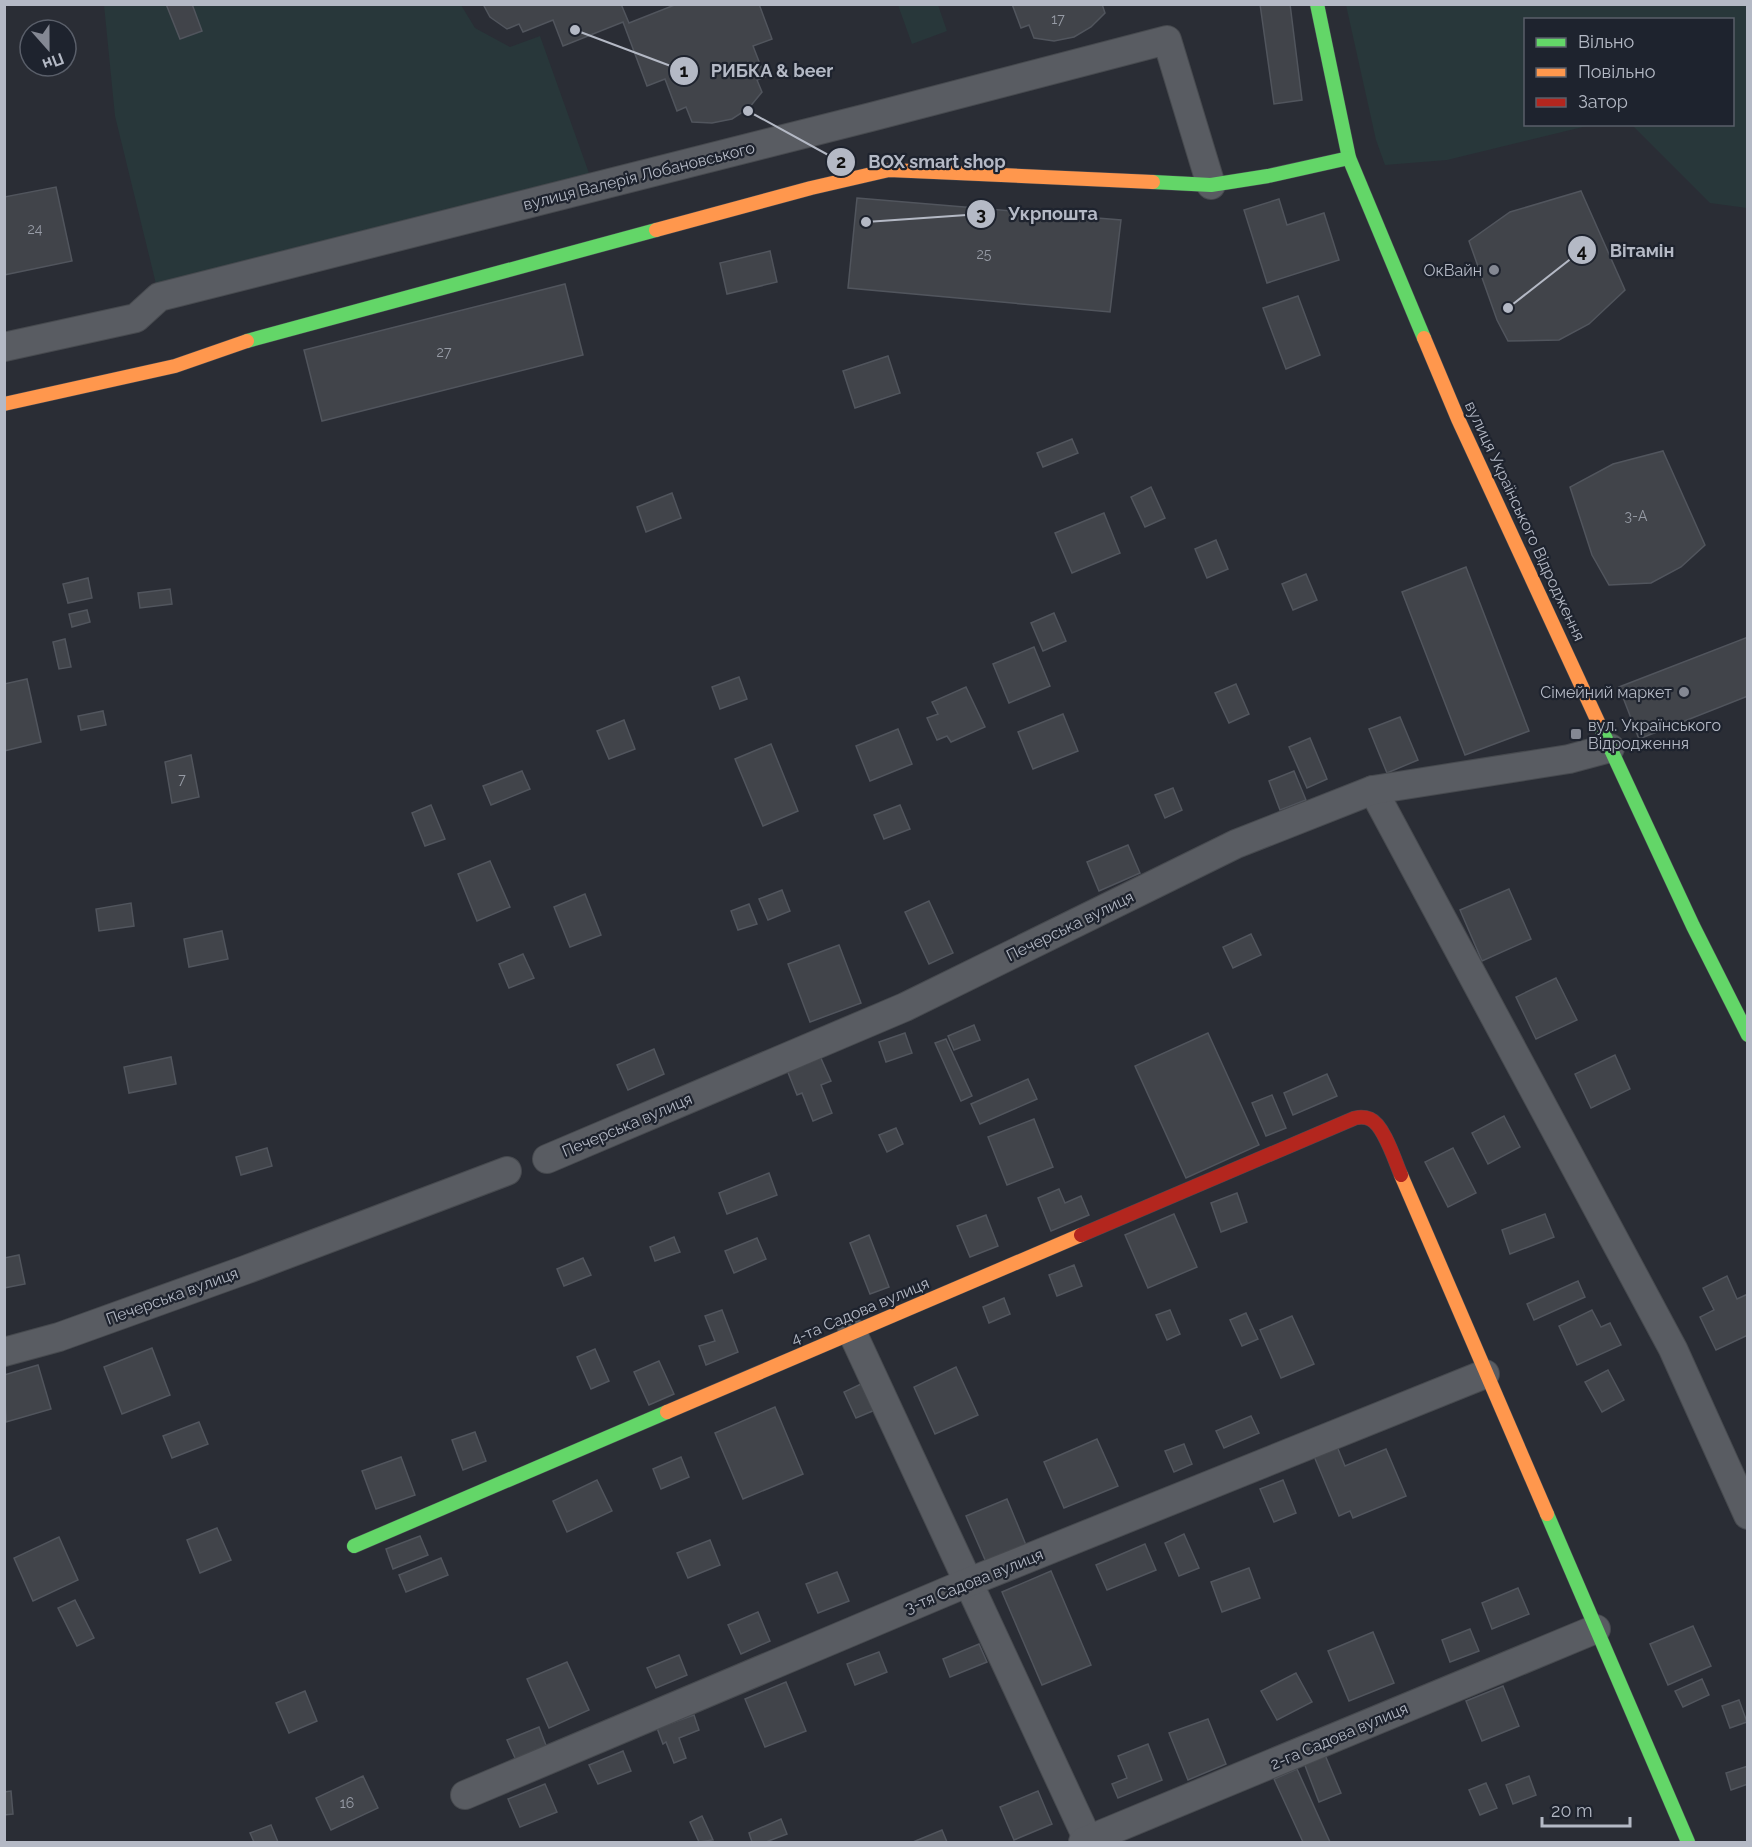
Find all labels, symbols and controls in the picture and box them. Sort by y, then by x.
house number: 17 [1051,11,1065,27]
north arrow [18,18,78,78]
legend [1524,18,1734,126]
text: Вільно [1578,31,1634,52]
text: Пн [40,49,67,74]
callout: РИБКА & beer [669,53,845,89]
text: 1 [680,60,689,81]
text: РИБКА & beer [711,60,833,81]
text: Повільно [1578,61,1656,82]
text: Затор [1578,91,1628,112]
street label: вулиця Валерія Лобановського [521,138,757,214]
callout: BOX smart shop [826,144,1017,180]
text: 2 [836,151,846,172]
text: BOX smart shop [868,151,1006,172]
callout: Укрпошта [966,196,1109,232]
text: 3 [976,203,986,224]
text: Укрпошта [1007,203,1098,224]
house number: 24 [28,221,43,237]
callout: Вітамін [1567,232,1686,268]
text: 4 [1577,240,1587,261]
text: Вітамін [1610,240,1674,261]
house number: 25 [977,246,992,262]
place label: ОкВайн [1424,261,1482,280]
marker: ОкВайн [1487,263,1501,277]
house number: 27 [437,344,452,360]
street label: вулиця Українського Відродження [1461,398,1589,644]
house number: 3-А [1625,508,1648,524]
place label: Сімейний маркет [1540,683,1672,702]
marker: Сімейний маркет [1677,685,1691,699]
place label: вул. Українського Відродження [1588,716,1721,753]
marker: вул. Українського Відродження [1569,727,1583,741]
house number: 7 [178,771,186,787]
street label: Печерська вулиця [1003,887,1137,965]
street label: Печерська вулиця [559,1089,695,1161]
street label: Печерська вулиця [103,1263,241,1329]
street label: 4-та Садова вулиця [788,1273,932,1349]
street label: 3-тя Садова вулиця [902,1545,1046,1617]
street label: 2-га Садова вулиця [1267,1698,1411,1774]
scale bar [1542,1790,1630,1828]
house number: 16 [340,1795,354,1811]
text: 20 m [1551,1800,1593,1821]

